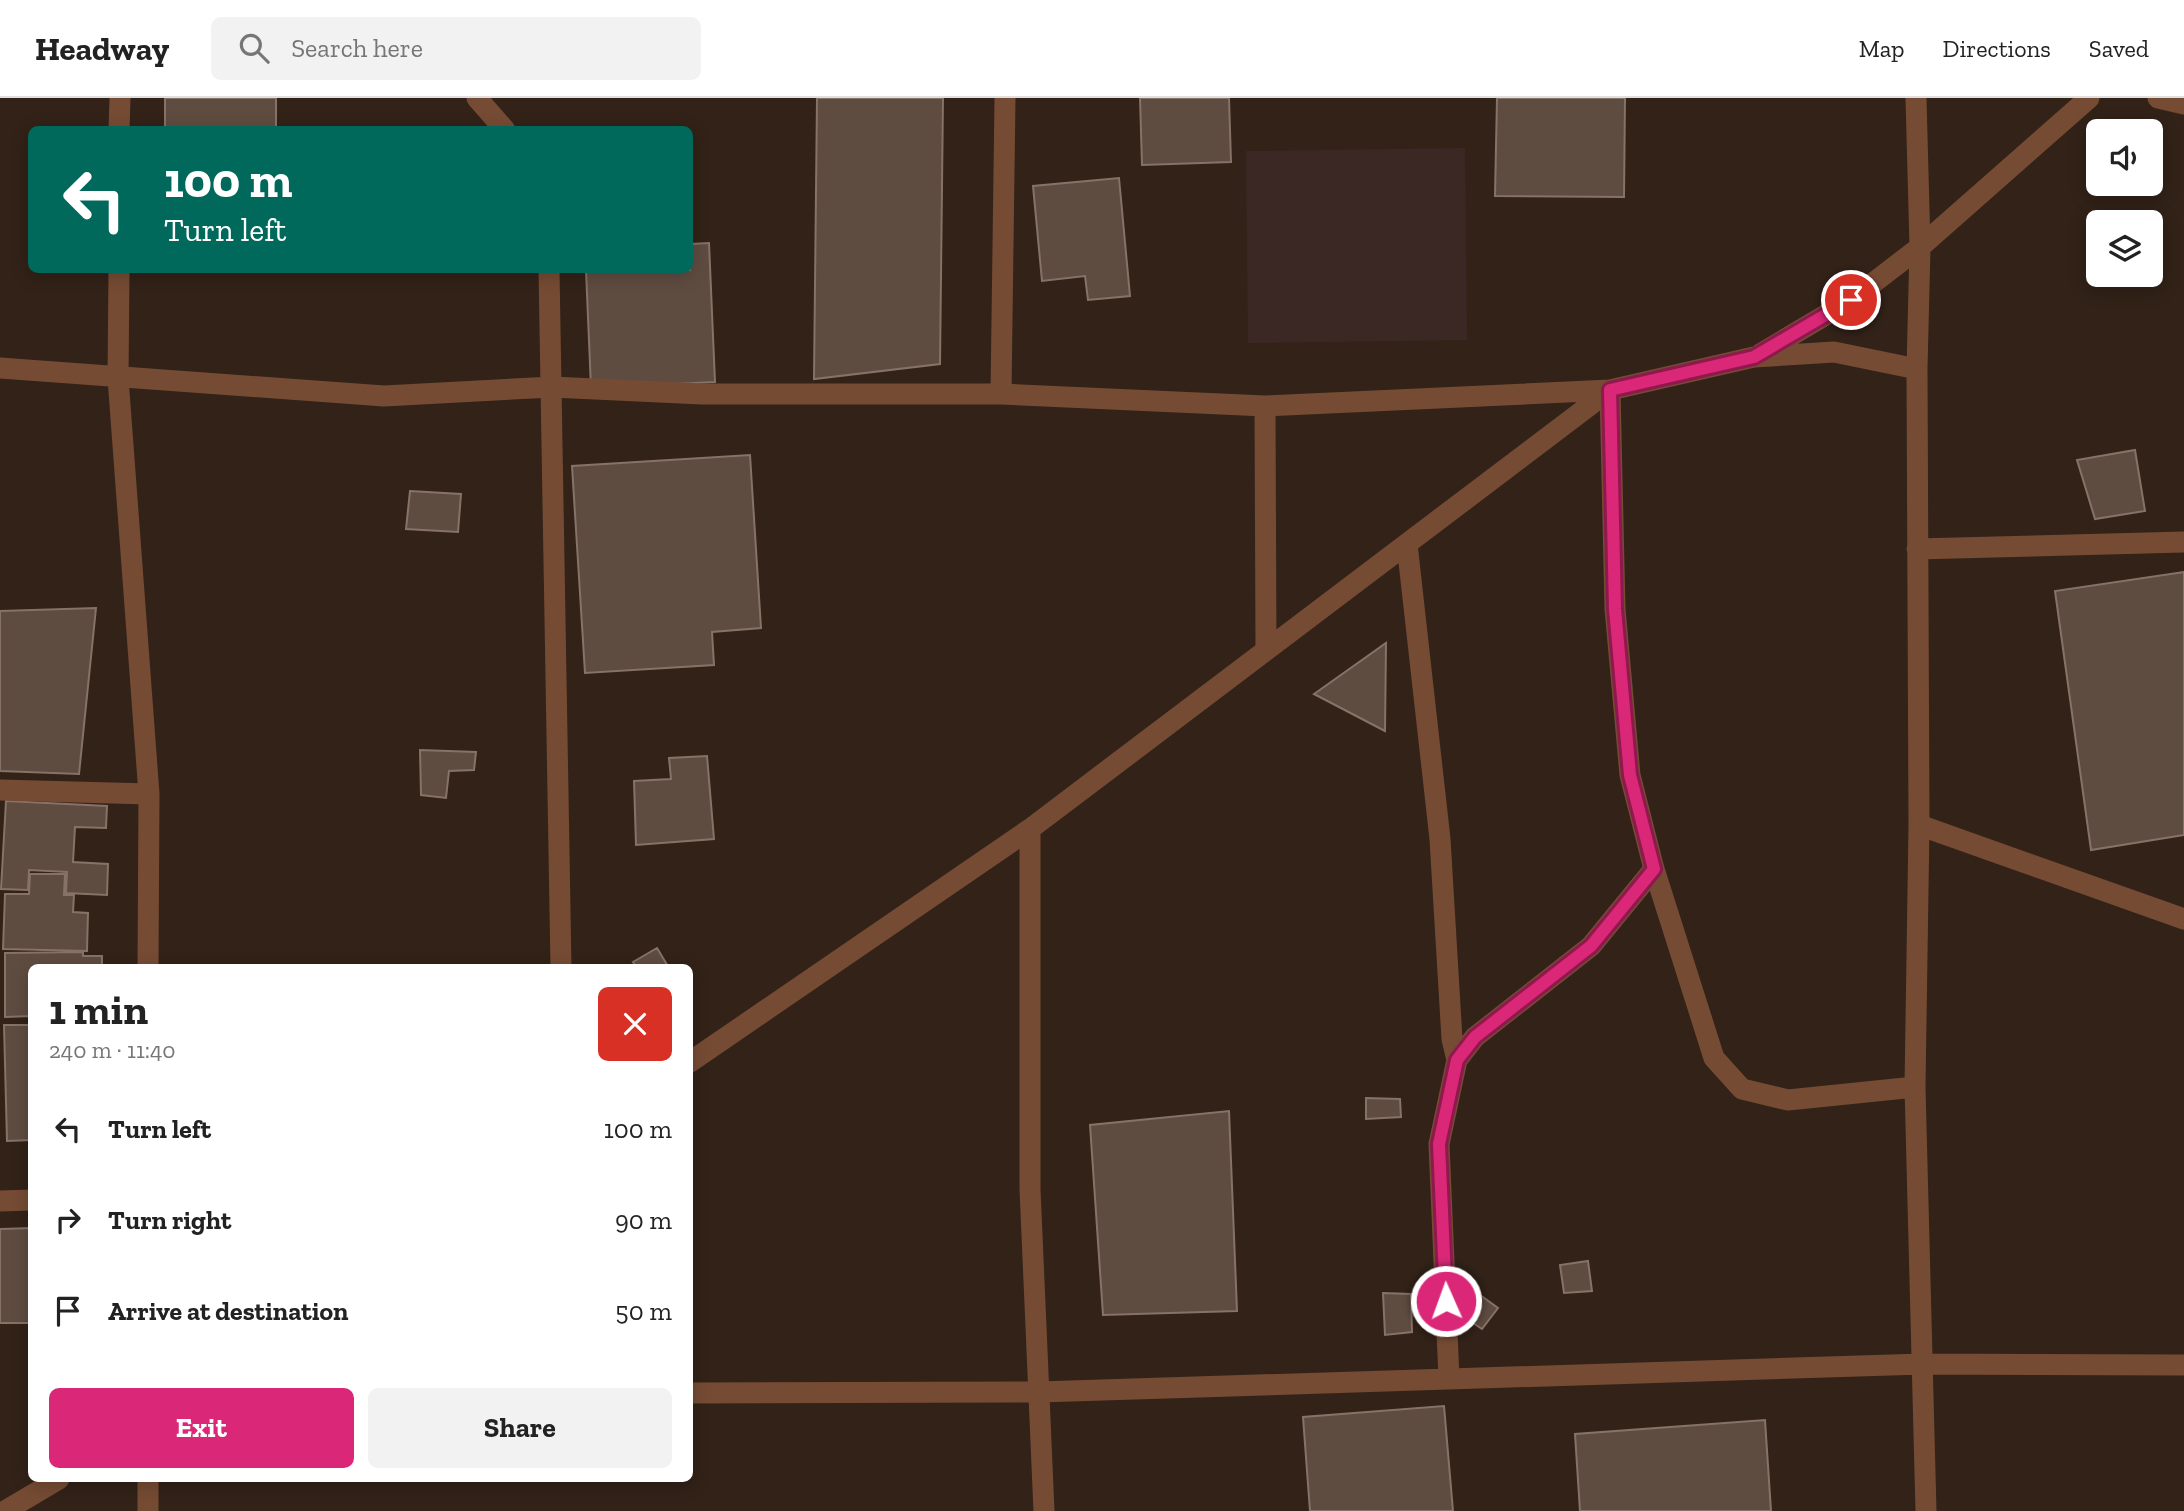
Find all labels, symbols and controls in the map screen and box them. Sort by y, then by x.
search box [211,17,701,80]
text: Headway [35,29,169,68]
icon: search [235,29,273,67]
text: Search here [291,32,423,64]
text: Map [1859,34,1905,63]
text: Directions [1943,34,2051,63]
text: Saved [2089,34,2149,63]
map controls [2086,119,2163,287]
button: sound [2086,119,2163,196]
text: 100 m [164,151,292,210]
icon: left [49,154,140,245]
button: layers [2086,210,2163,287]
text: Turn left [164,211,286,249]
pin [1821,270,1881,330]
icon: arrive [1832,281,1870,319]
text: 1 min [49,984,148,1035]
button: close [598,987,672,1061]
text: 240 m · 11:40 [49,1036,176,1064]
icon: left [49,1110,87,1148]
text: Turn left [108,1113,211,1145]
text: 100 m [604,1113,672,1145]
icon: right [49,1201,87,1239]
text: Turn right [108,1204,231,1236]
text: 90 m [615,1204,672,1236]
position arrow [1409,1264,1483,1338]
icon: arrive [49,1292,87,1330]
text: Arrive at destination [108,1295,348,1327]
text: 50 m [615,1295,672,1327]
button: Exit [49,1388,354,1468]
button: Share [368,1388,672,1468]

